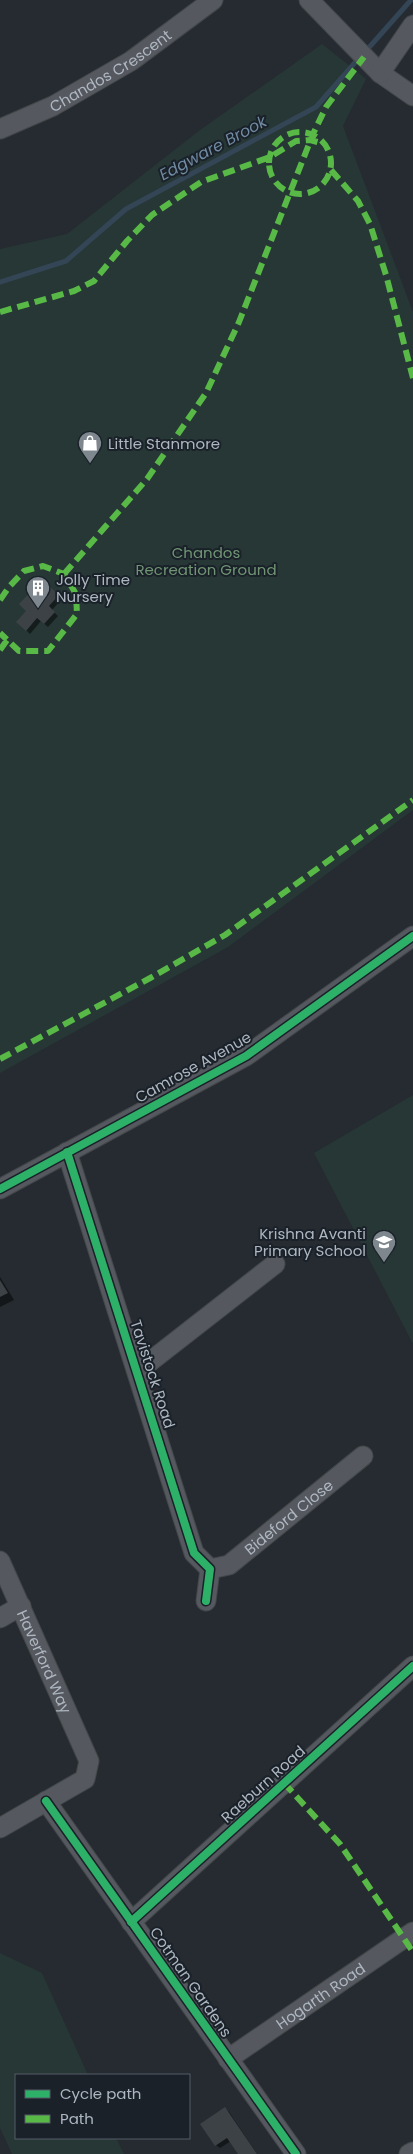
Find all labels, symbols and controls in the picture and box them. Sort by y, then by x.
street label: Chandos Crescent [45,24,175,117]
water label: Edgware Brook [155,110,272,186]
shop icon: Little Stanmore [77,430,103,464]
place label: Little Stanmore [108,433,220,454]
park label: Chandos Recreation Ground [135,542,277,580]
place label: Jolly Time Nursery [56,569,130,607]
building icon: Jolly Time Nursery [25,575,51,609]
street label: Camrose Avenue [131,1026,255,1108]
place label: Krishna Avanti Primary School [254,1223,366,1261]
school or university icon: Krishna Avanti Primary School [371,1229,397,1263]
street label: Tavistock Road [126,1317,180,1431]
street label: Bideford Close [240,1474,337,1559]
street label: Haverford Way [12,1606,77,1717]
street label: Raeburn Road [216,1741,310,1827]
street label: Cotman Gardens [145,1923,237,2041]
street label: Hogarth Road [272,1958,369,2034]
legend [15,2074,190,2139]
text: Cycle path [60,2083,141,2104]
text: Path [60,2108,94,2129]

